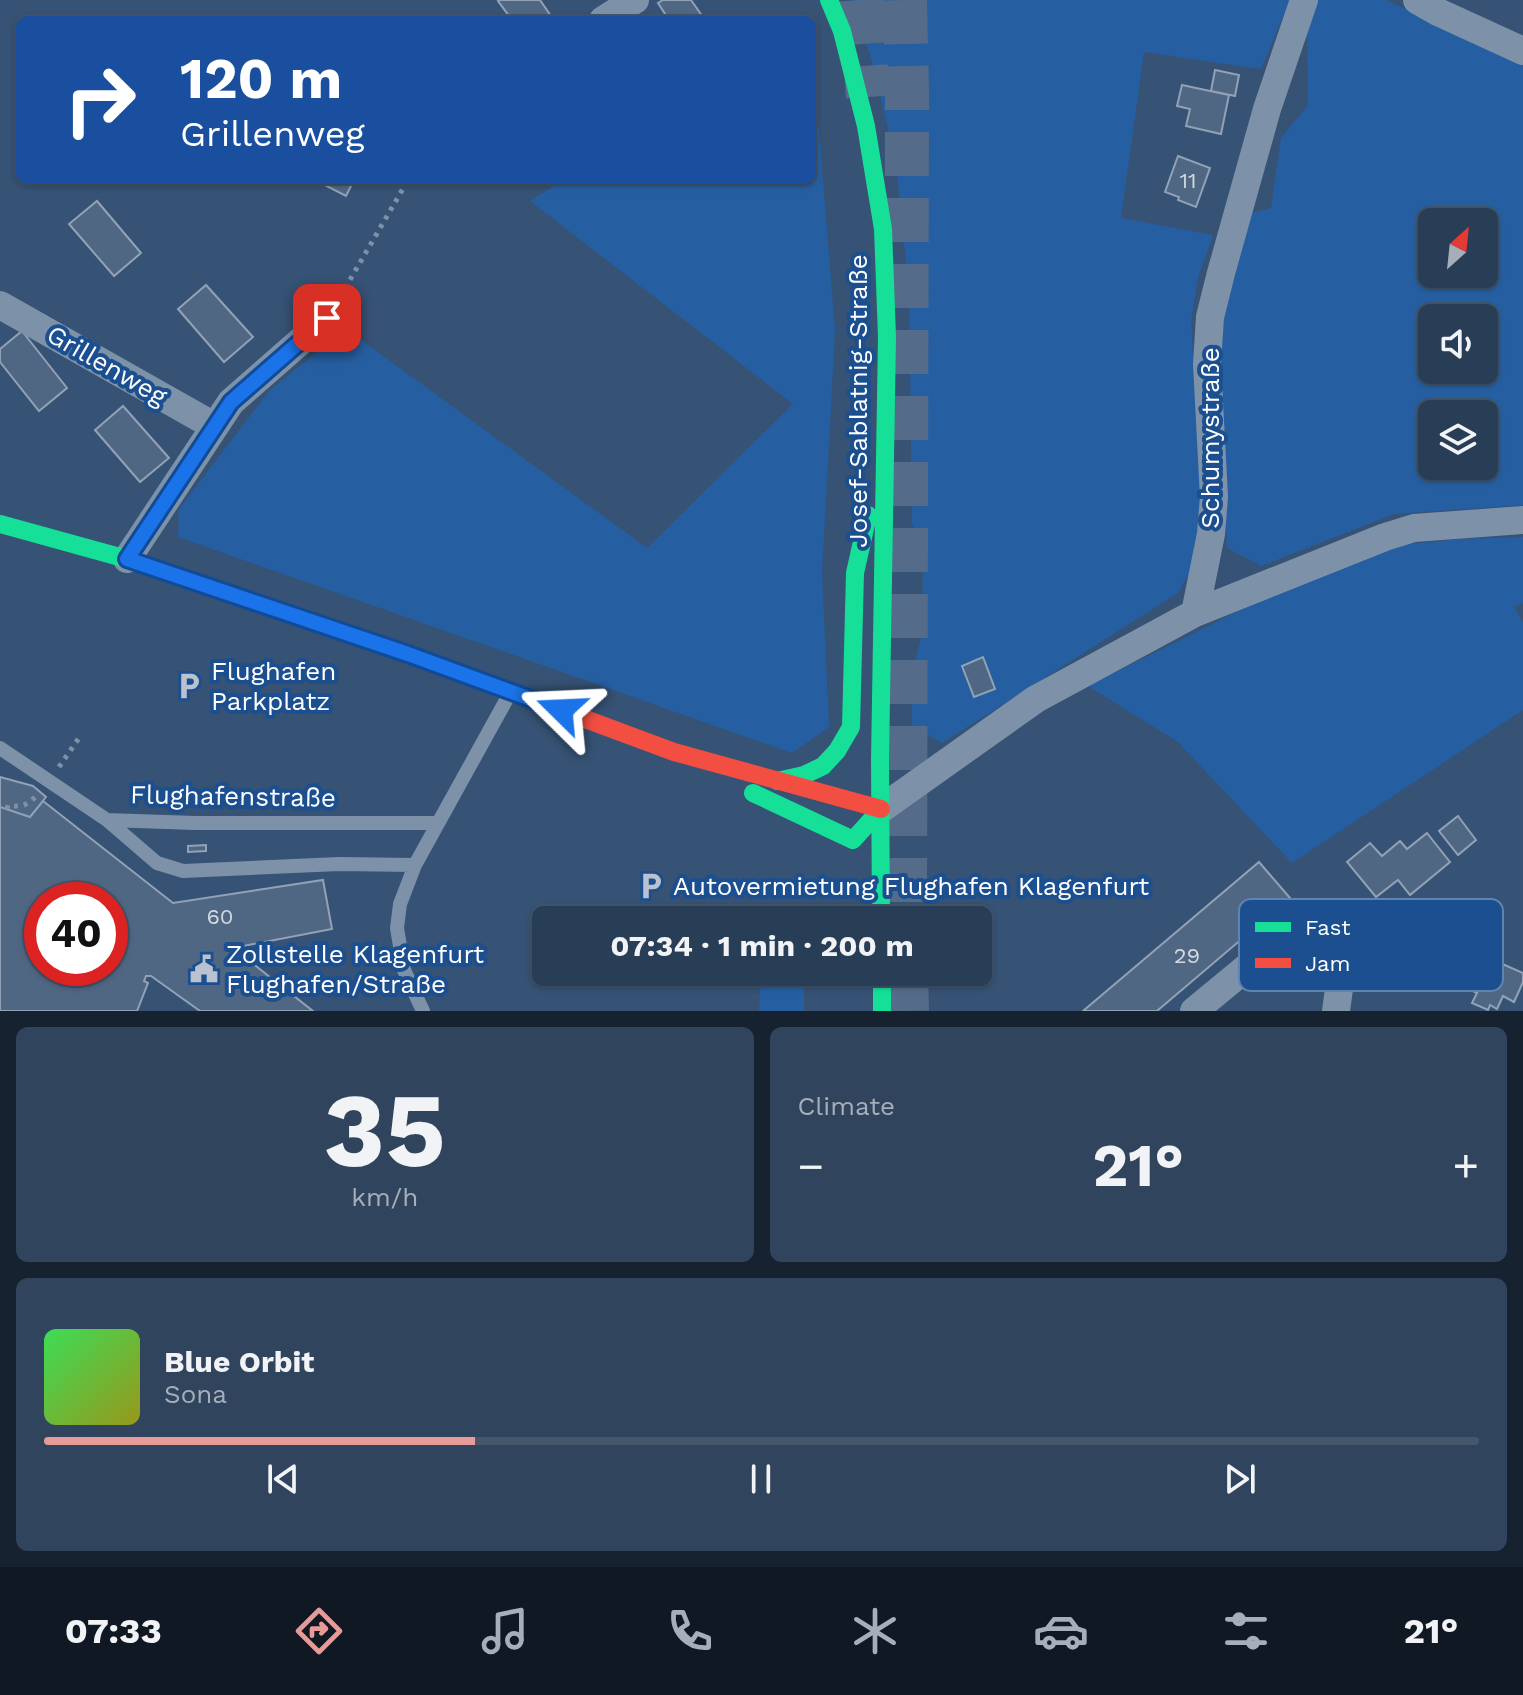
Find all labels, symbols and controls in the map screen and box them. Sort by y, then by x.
text: 120 m [180,46,342,112]
icon: right [48,48,152,152]
text: Grillenweg [180,113,365,155]
house number: 11 [1179,168,1197,193]
north arrow [1418,208,1498,288]
map controls [1418,208,1498,480]
street label: Josef-Sablatnig-Straße [843,254,873,548]
pin [293,284,361,352]
icon: arrive [305,296,349,340]
button: sound [1418,304,1498,384]
street label: Grillenweg [42,319,172,411]
street label: Schumystraße [1195,347,1225,529]
button: layers [1418,400,1498,480]
place label: Flughafen Parkplatz [211,656,336,716]
position arrow [519,668,603,752]
parking icon: Flughafen Parkplatz [174,671,204,701]
street label: Flughafenstraße [130,779,336,813]
parking icon: Autovermietung Flughafen Klagenfurt [636,871,666,901]
place label: Autovermietung Flughafen Klagenfurt [673,871,1149,901]
speed limit sign: 40 [24,882,128,986]
legend [1239,899,1503,991]
house number: 60 [206,904,234,929]
text: Fast [1305,915,1351,940]
text: 07:34 · 1 min · 200 m [610,928,914,963]
place label: Zollstelle Klagenfurt Flughafen/Straße [226,939,484,999]
house number: 29 [1174,943,1200,968]
text: Jam [1305,951,1350,976]
public building icon: Zollstelle Klagenfurt Flughafen/Straße [189,954,219,984]
text: 35 [324,1069,446,1191]
text: Climate [798,1091,895,1121]
text: 21° [1093,1130,1184,1201]
text: − [798,1140,824,1192]
text: + [1452,1140,1479,1192]
text: km/h [351,1182,418,1212]
text: Blue Orbit [164,1344,314,1379]
text: Sona [164,1379,227,1409]
icon: previous [261,1457,305,1501]
icon: pause [739,1457,783,1501]
icon: next [1218,1457,1262,1501]
icon: directions [291,1603,347,1659]
icon: music [477,1603,533,1659]
icon: phone [662,1603,718,1659]
icon: climate [847,1603,903,1659]
icon: car [1033,1603,1089,1659]
icon: filters [1218,1603,1274,1659]
text: 07:33 [65,1610,162,1652]
text: 21° [1403,1610,1458,1652]

